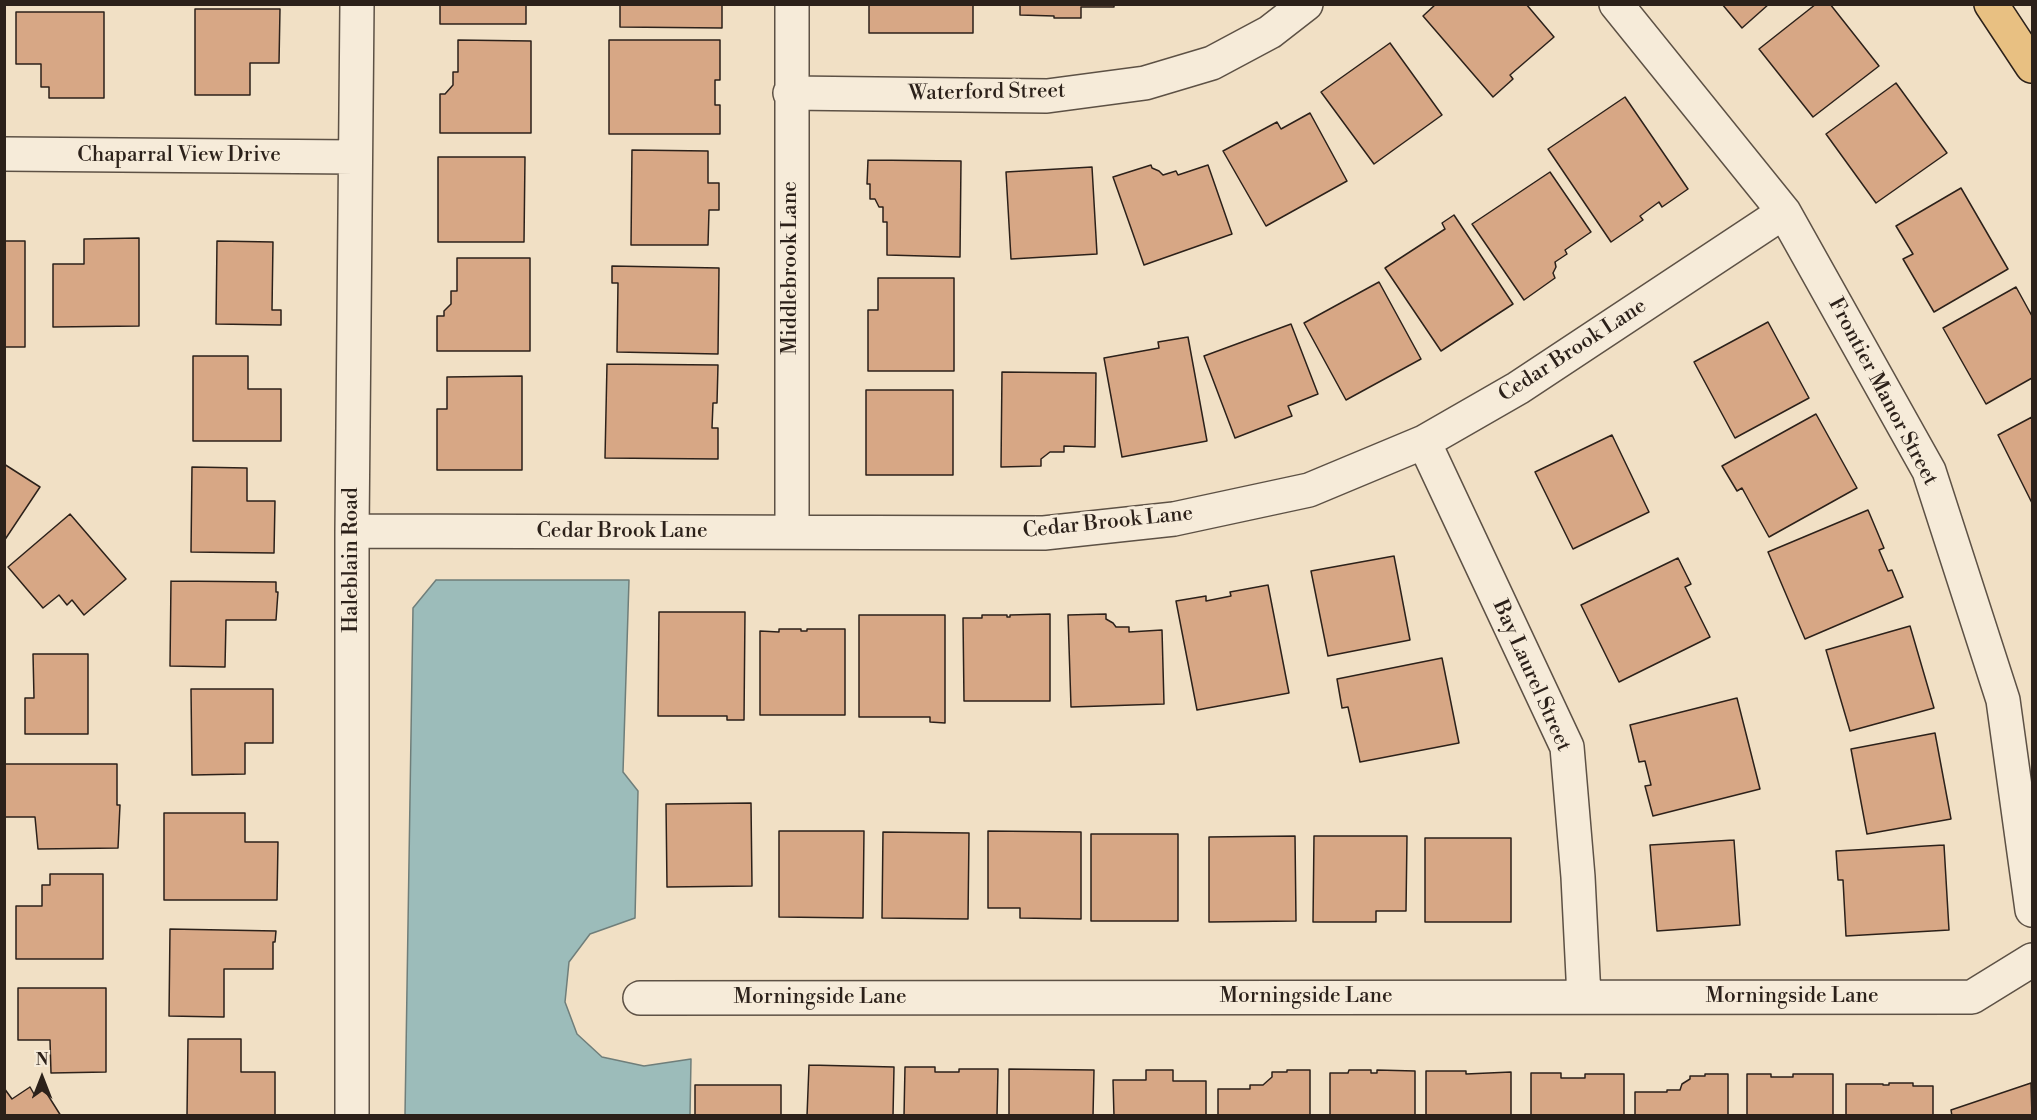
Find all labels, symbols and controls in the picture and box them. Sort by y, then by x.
street label: Waterford Street [908,79,1066,107]
street label: Chaparral View Drive [77,143,281,169]
street label: Middlebrook Lane [778,181,804,355]
street label: Cedar Brook Lane [1494,294,1652,408]
street label: Frontier Manor Street [1822,294,1942,490]
street label: Haleblain Road [339,487,365,633]
street label: Cedar Brook Lane [1022,502,1194,544]
street label: Cedar Brook Lane [536,519,708,545]
street label: Bay Laurel Street [1486,596,1576,756]
street label: Morningside Lane [1219,984,1393,1010]
street label: Morningside Lane [1705,984,1879,1010]
street label: Morningside Lane [733,985,907,1011]
north arrow [12,1048,72,1108]
text: N [36,1050,48,1070]

